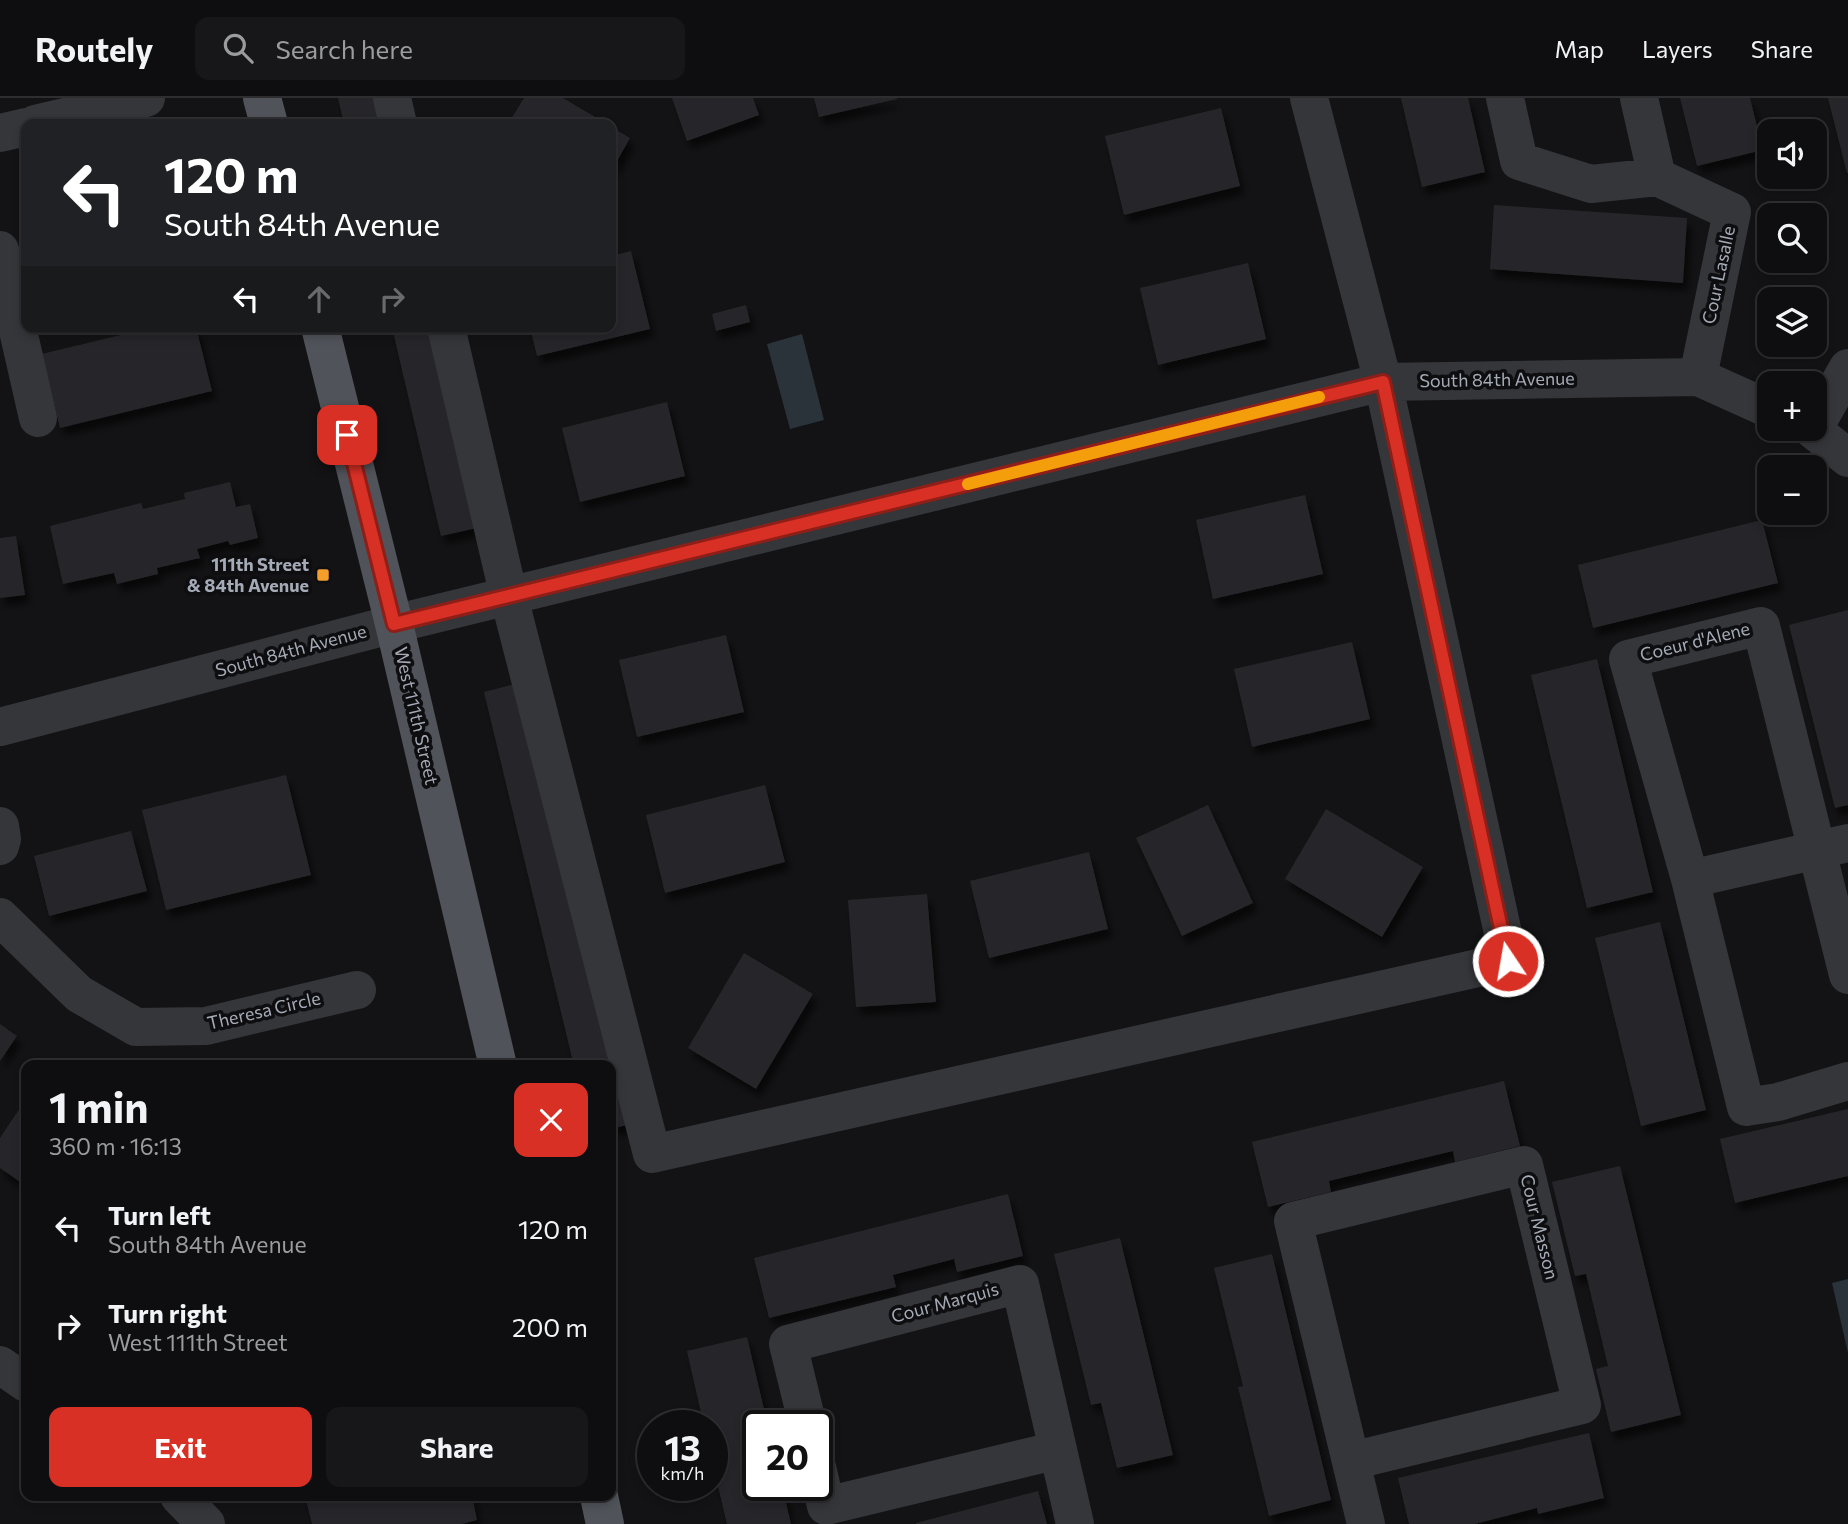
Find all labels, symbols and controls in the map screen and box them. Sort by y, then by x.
search box [195,17,685,80]
text: Routely [35,28,153,69]
icon: search [219,29,257,67]
text: Search here [275,33,413,64]
text: Map [1555,34,1604,63]
text: Layers [1642,34,1713,63]
text: Share [1751,34,1813,63]
map controls [1757,119,1827,525]
button: sound [1757,119,1827,189]
text: 120 m [164,143,298,203]
icon: left [49,147,140,238]
text: South 84th Avenue [164,203,440,243]
button: search [1757,203,1827,273]
street label: Cour Lasalle [1697,224,1739,326]
icon: left [227,280,265,318]
icon: ahead [300,280,338,318]
icon: right [373,280,411,318]
button: layers [1757,287,1827,357]
street label: South 84th Avenue [1419,367,1575,391]
button: + [1757,371,1827,441]
pin [317,405,377,465]
icon: arrive [328,416,366,454]
button: − [1757,455,1827,525]
place label: 111th Street & 84th Avenue [187,553,309,596]
marker: 111th Street & 84th Avenue [315,567,331,583]
street label: Coeur d'Alene [1637,617,1752,665]
street label: South 84th Avenue [213,619,369,681]
street label: West 111th Street [390,645,444,787]
position arrow [1471,924,1545,998]
street label: Theresa Circle [205,986,323,1034]
text: 1 min [49,1080,149,1132]
button: close [514,1083,588,1157]
text: 360 m · 16:13 [49,1132,182,1160]
street label: Cour Masson [1516,1172,1564,1282]
text: Turn left [108,1199,211,1230]
icon: left [49,1209,87,1247]
text: 120 m [518,1213,588,1244]
text: South 84th Avenue [108,1230,307,1258]
street label: Cour Marquis [889,1277,1001,1327]
text: Turn right [108,1297,227,1328]
icon: right [49,1307,87,1345]
text: 200 m [512,1311,588,1342]
text: West 111th Street [108,1328,288,1356]
button: Exit [49,1407,312,1487]
button: Share [326,1407,588,1487]
speed limit sign: 20 [742,1410,833,1501]
text: 13 [664,1425,701,1468]
text: km/h [661,1462,704,1484]

